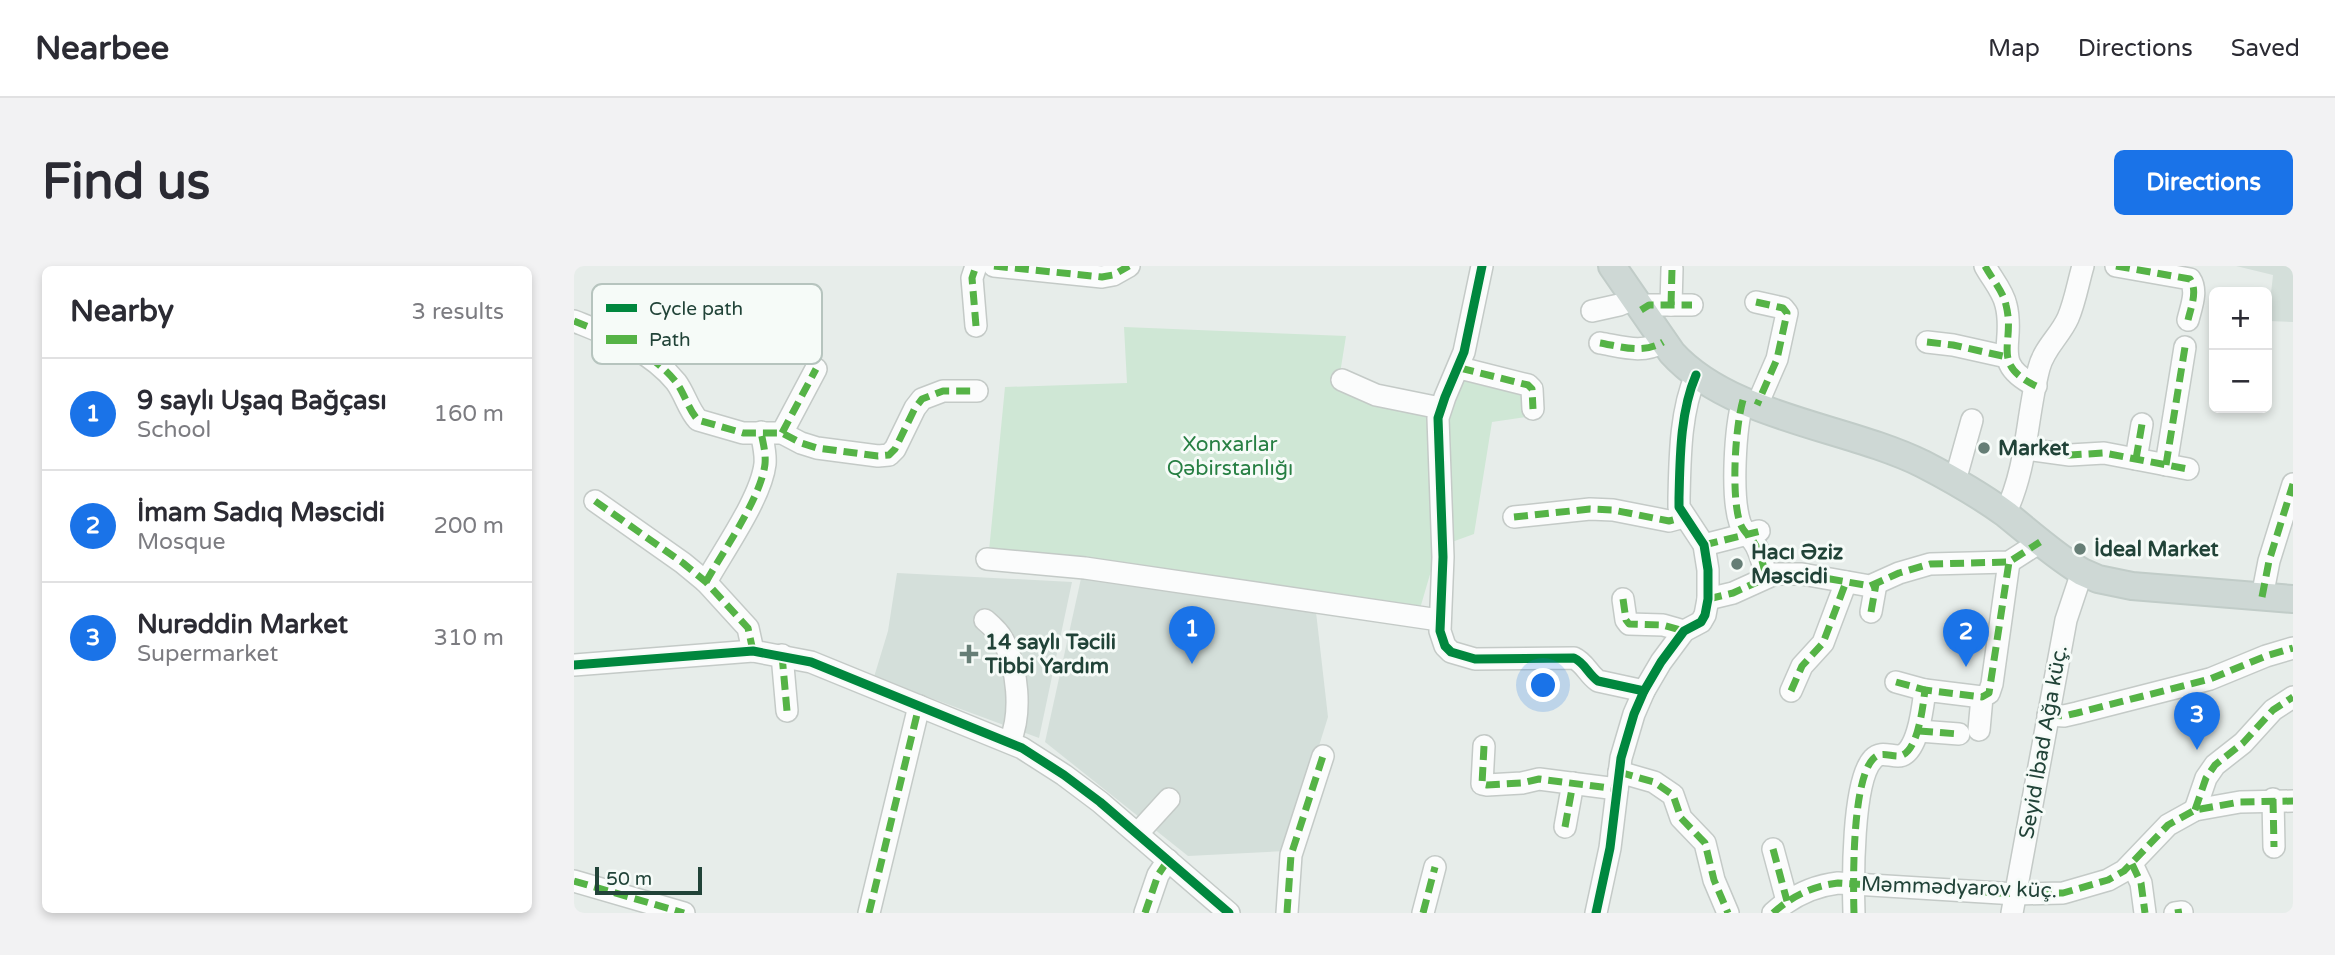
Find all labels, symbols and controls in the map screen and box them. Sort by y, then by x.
text: Nearbee [35,29,169,68]
text: Map [1988,34,2040,63]
text: Directions [2078,34,2193,63]
text: Saved [2231,34,2300,63]
button: Directions [2114,150,2293,215]
text: Find us [42,153,210,212]
legend [592,284,822,364]
map controls [2209,287,2272,413]
button: + [2209,287,2272,350]
text: Nearby [70,293,174,330]
text: 3 results [411,298,504,326]
text: Cycle path [649,298,743,320]
text: Path [649,329,691,351]
button: − [2209,350,2272,413]
text: 9 saylı Uşaq Bağçası [137,385,387,416]
text: 1 [86,400,100,428]
text: 160 m [434,400,504,428]
text: School [137,416,211,444]
park label: Xonxarlar Qəbirstanlığı [1167,432,1293,481]
place label: Market [1998,436,2069,461]
marker: Market [1976,440,1992,456]
text: İmam Sadıq Məscidi [137,497,385,528]
text: 2 [86,512,100,540]
text: 200 m [434,512,504,540]
text: Mosque [137,528,225,556]
place label: İdeal Market [2094,537,2219,562]
place label: Hacı Əziz Məscidi [1751,540,1844,589]
marker: İdeal Market [2072,541,2088,557]
marker: Hacı Əziz Məscidi [1729,556,1745,572]
pin: 1 [1169,606,1215,664]
text: Nurəddin Market [137,609,348,640]
pin: 2 [1943,609,1989,667]
text: 3 [86,624,100,652]
text: 310 m [434,624,504,652]
place label: 14 saylı Təcili Tibbi Yardım [984,630,1116,679]
text: Supermarket [137,640,278,668]
street label: Seyid İbad Ağa küç. [2014,643,2073,841]
marker: 14 saylı Təcili Tibbi Yardım [959,644,979,664]
your location [1526,668,1560,702]
pin: 3 [2174,692,2220,750]
scale bar [595,864,702,896]
text: 50 m [606,868,652,890]
street label: Məmmədyarov küç. [1860,872,2058,903]

